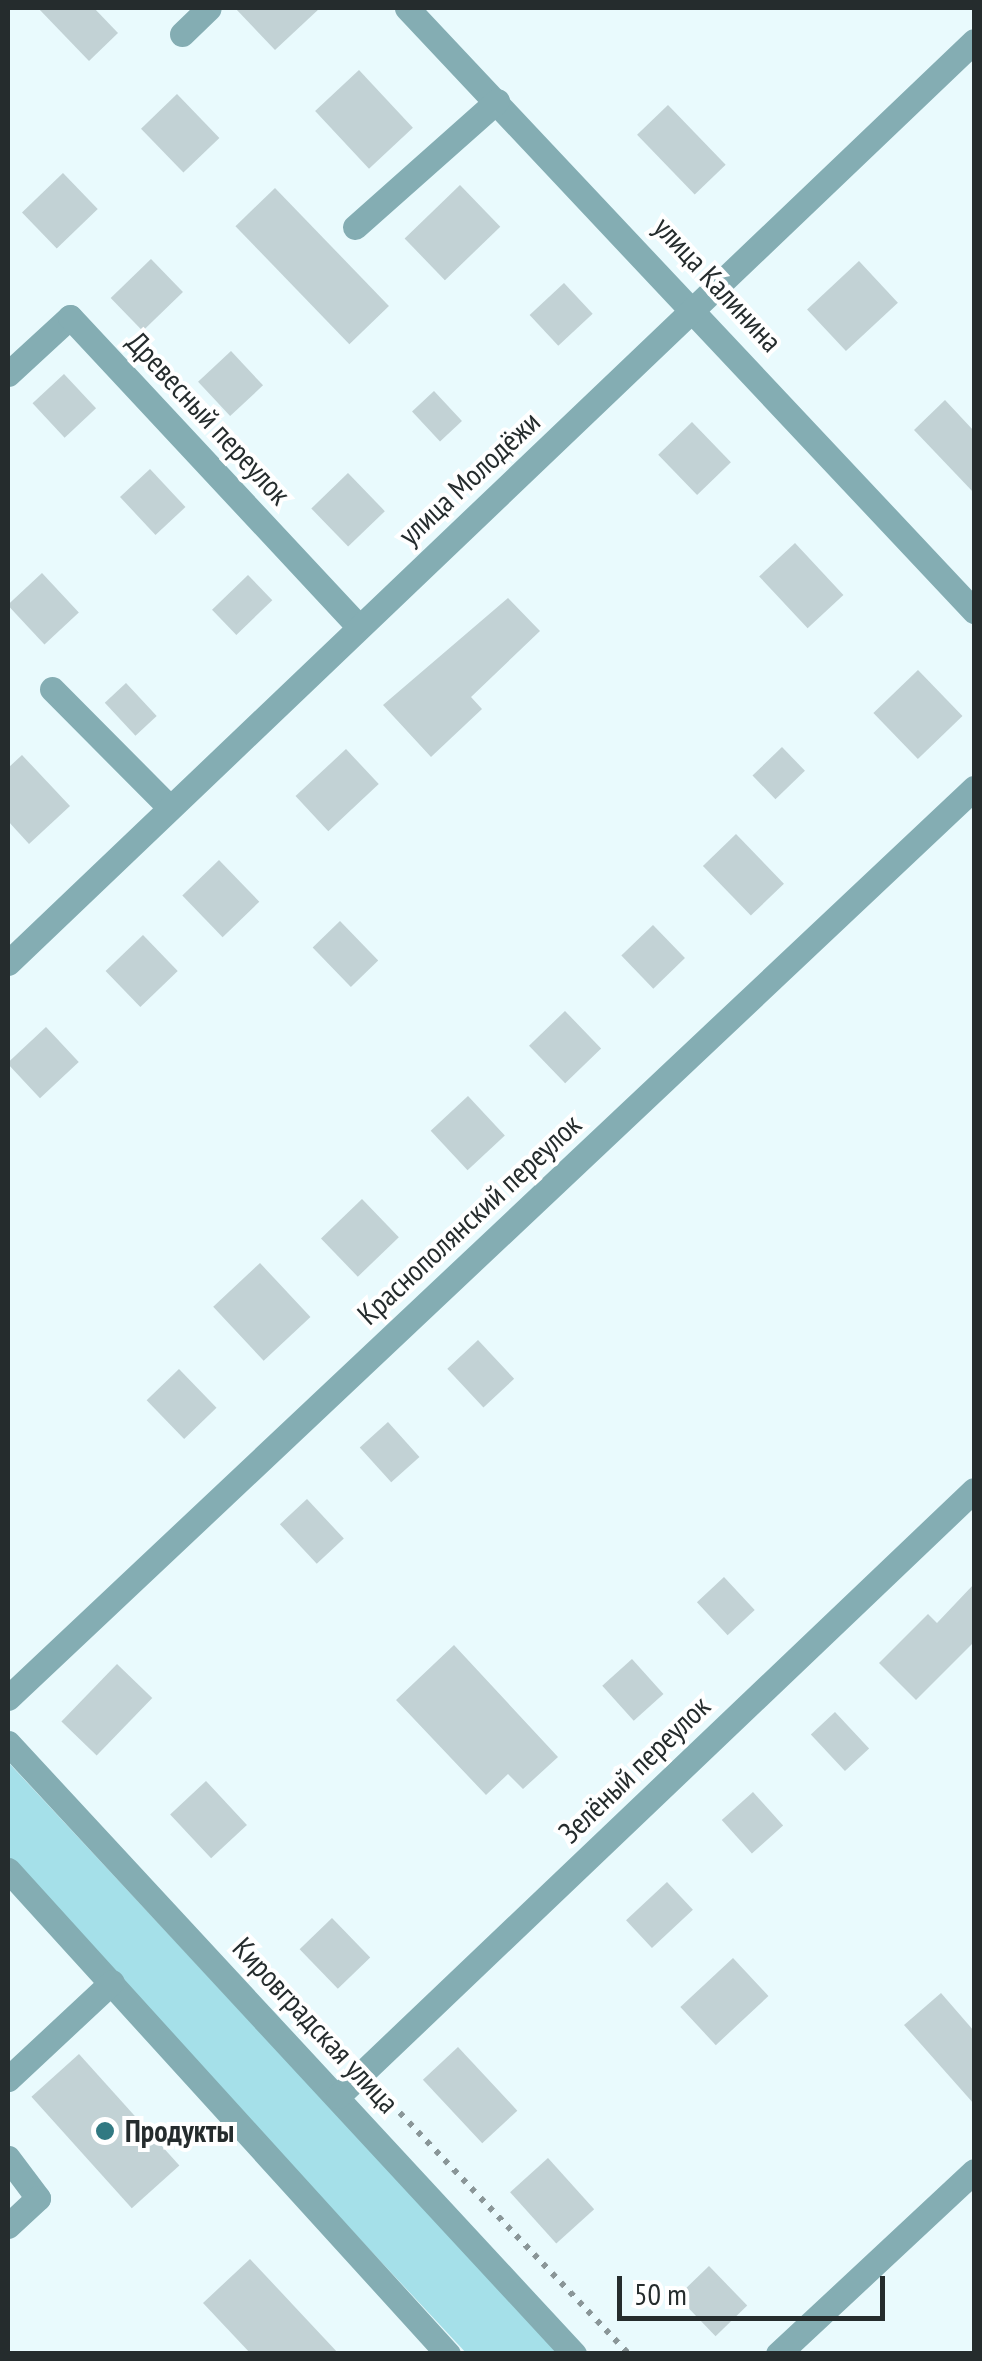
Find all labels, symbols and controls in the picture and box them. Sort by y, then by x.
street label: улица Калинина [646,209,790,359]
street label: Древесный переулок [120,324,298,512]
street label: улица Молодёжи [391,404,547,552]
street label: Краснополянский переулок [350,1106,588,1332]
street label: Зелёный переулок [551,1688,717,1850]
street label: Кировградская улица [225,1930,407,2120]
place label: Продукты [125,2113,234,2149]
marker: Продукты [94,2120,116,2142]
scale bar [622,2256,890,2318]
text: 50 m [634,2274,687,2313]

